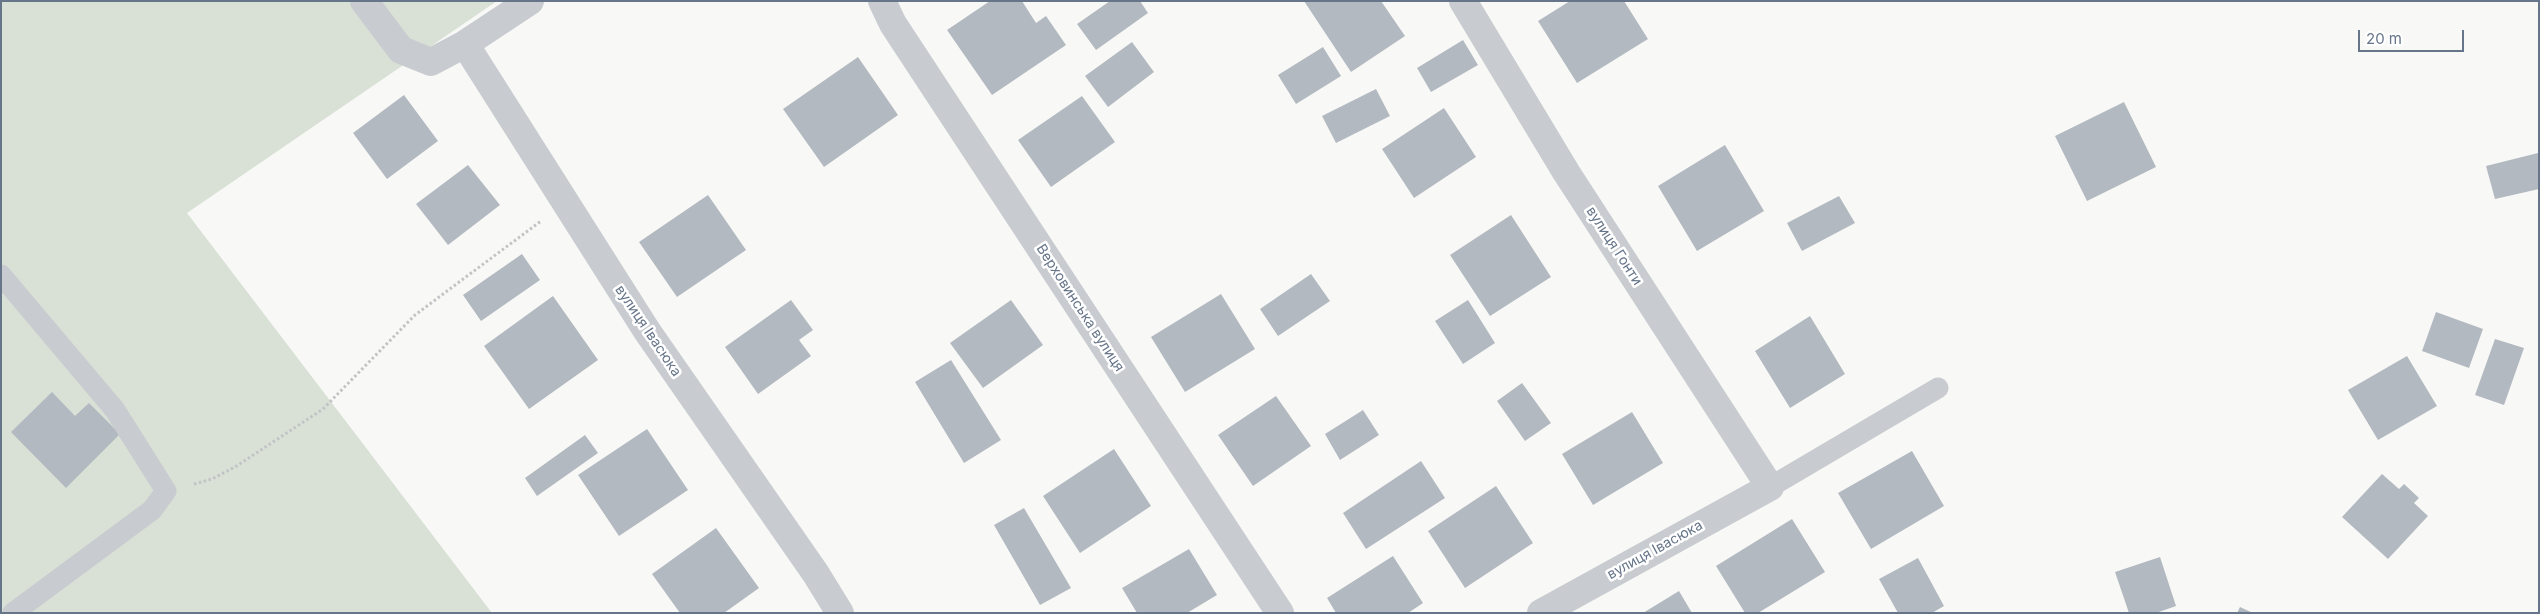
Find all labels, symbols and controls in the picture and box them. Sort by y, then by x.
scale bar [2360,20,2466,52]
text: 20 m [2366,29,2402,48]
street label: вулиця Гонти [1582,204,1646,288]
street label: Верховинська вулиця [1032,241,1128,375]
street label: вулиця Івасюка [611,282,685,380]
street label: вулиця Івасюка [1604,517,1706,583]

